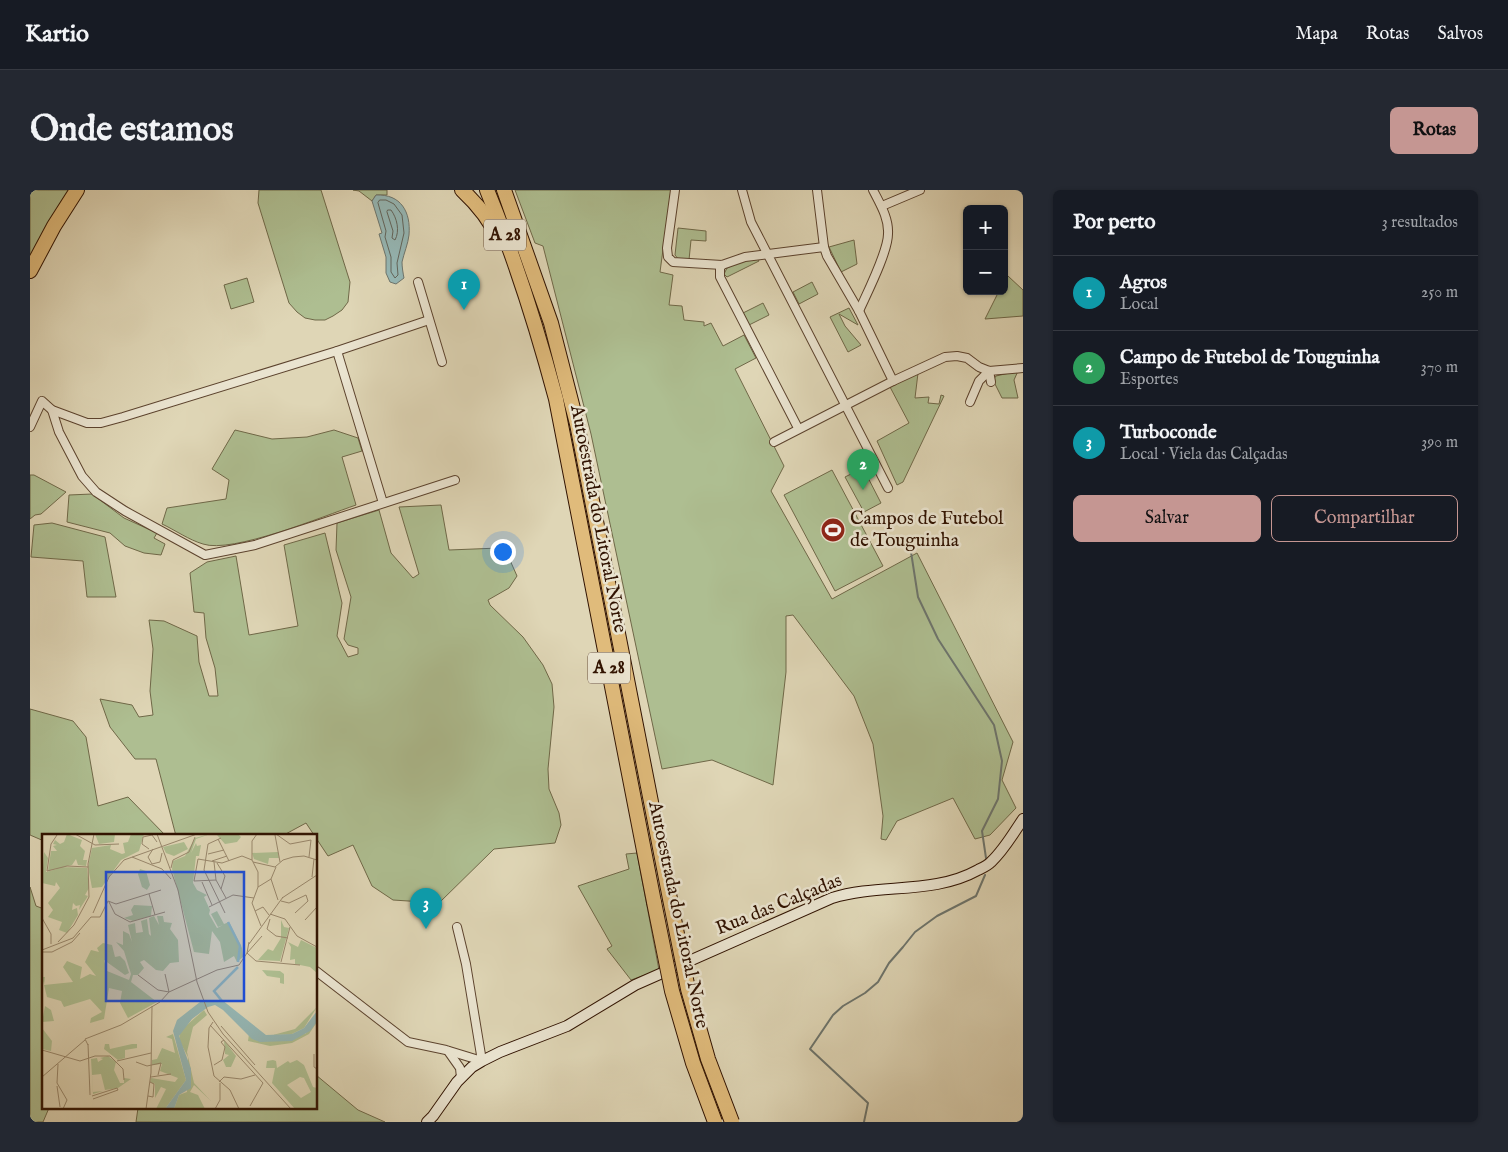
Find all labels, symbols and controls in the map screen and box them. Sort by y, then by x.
text: Kartio [25,19,89,50]
text: Mapa [1296,23,1338,46]
text: Rotas [1366,23,1409,46]
text: Salvos [1437,23,1483,46]
button: Rotas [1390,107,1478,154]
text: Onde estamos [30,108,234,153]
map controls [963,205,1008,295]
button: + [963,205,1008,250]
text: Por perto [1073,209,1155,236]
text: 3 resultados [1382,213,1458,233]
road number: A 28 [484,220,526,250]
button: − [963,250,1008,295]
pin: 1 [448,269,480,310]
text: Agros [1120,271,1167,295]
text: 1 [1086,283,1092,303]
text: 250 m [1421,283,1458,303]
text: Local [1120,295,1158,315]
text: Campo de Futebol de Touguinha [1120,346,1380,370]
text: 2 [1085,358,1093,378]
text: 370 m [1421,358,1458,378]
text: Esportes [1120,370,1178,390]
street label: Autoestrada do Litoral Norte [564,402,632,635]
text: Turboconde [1120,421,1217,445]
text: 3 [1086,433,1092,453]
text: 390 m [1421,433,1458,453]
text: Local · Viela das Calçadas [1120,445,1288,465]
pin: 2 [847,449,879,490]
button: Salvar [1073,495,1261,542]
button: Compartilhar [1271,495,1458,542]
place label: Campos de Futebol de Touguinha [850,507,1004,553]
sports icon: Campos de Futebol de Touguinha [820,517,846,543]
your location [490,539,516,565]
road number: A 28 [588,652,630,683]
street label: Autoestrada do Litoral Norte [642,798,714,1031]
inset map [42,834,318,1110]
street label: Rua das Calçadas [712,869,846,941]
pin: 3 [410,888,442,929]

